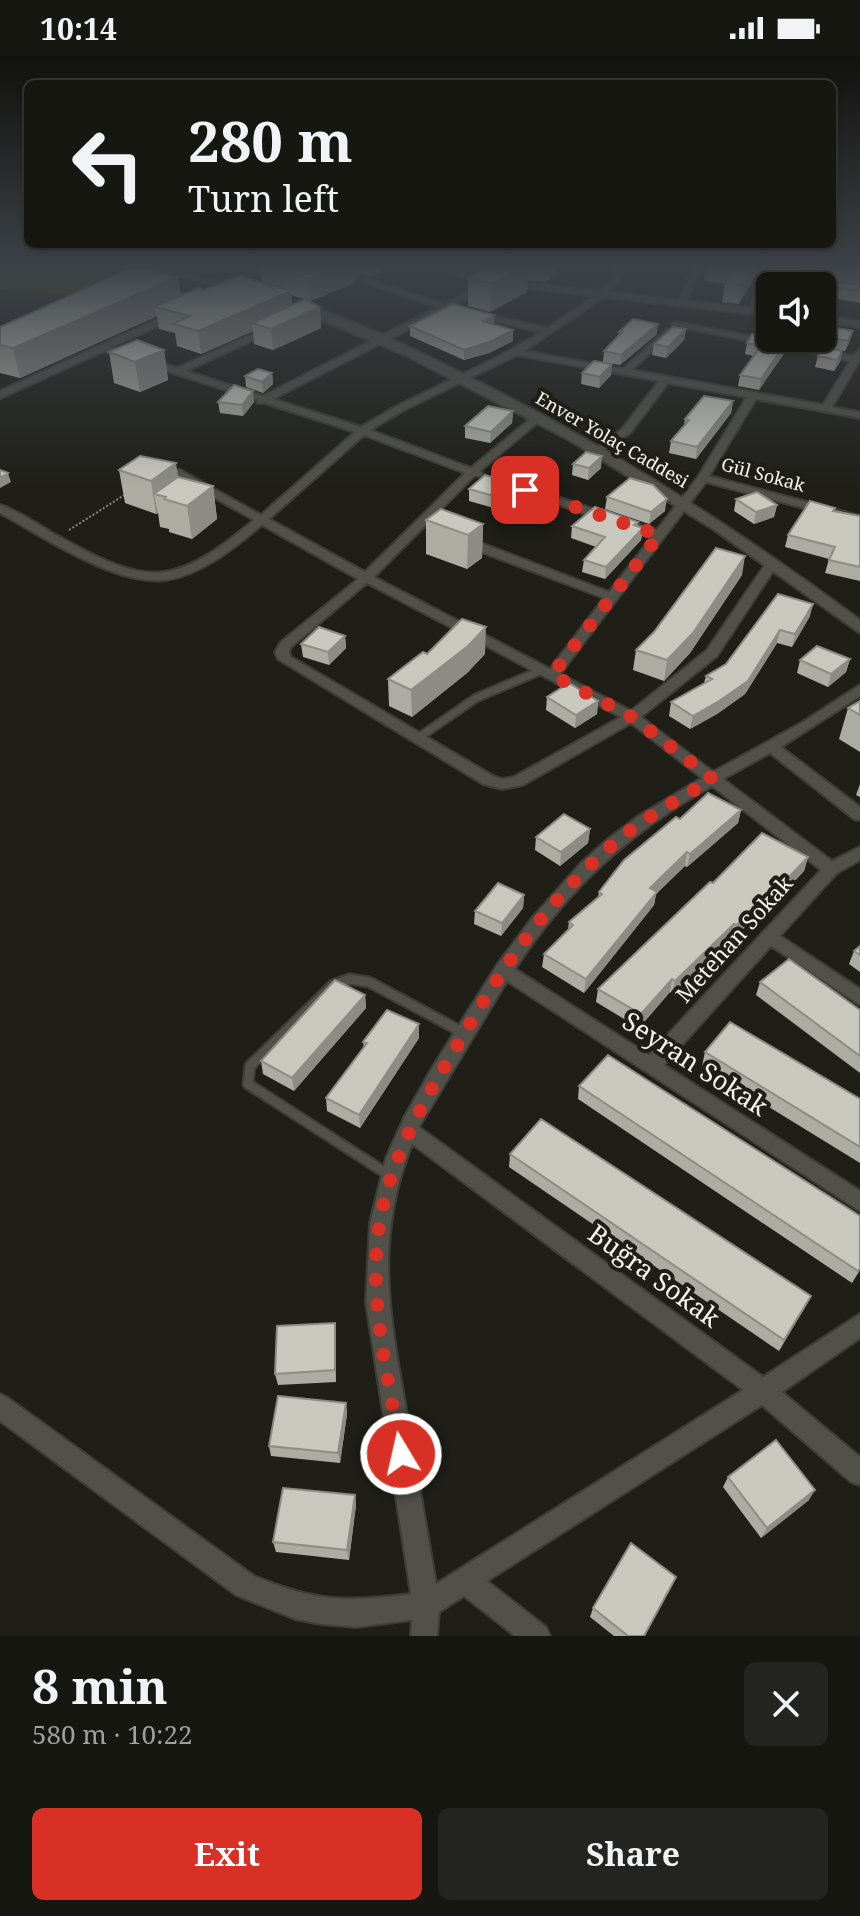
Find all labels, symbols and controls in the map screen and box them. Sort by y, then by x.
text: 10:14 [40,8,117,49]
text: 280 m [188,102,353,178]
icon: left [56,112,160,216]
text: Turn left [188,174,339,223]
map controls [756,272,836,352]
button: sound [756,272,836,352]
street label: Enver Yolaç Caddesi [532,386,693,493]
street label: Gül Sokak [719,451,808,497]
pin [491,456,559,524]
icon: arrive [503,468,547,512]
street label: Metehan Sokak [668,868,798,1008]
street label: Seyran Sokak [616,1003,776,1124]
street label: Buğra Sokak [581,1215,728,1336]
position arrow [359,1412,443,1496]
text: 8 min [32,1653,168,1718]
button: close [744,1662,828,1746]
text: 580 m · 10:22 [32,1716,193,1752]
button: Exit [32,1808,422,1900]
button: Share [438,1808,828,1900]

